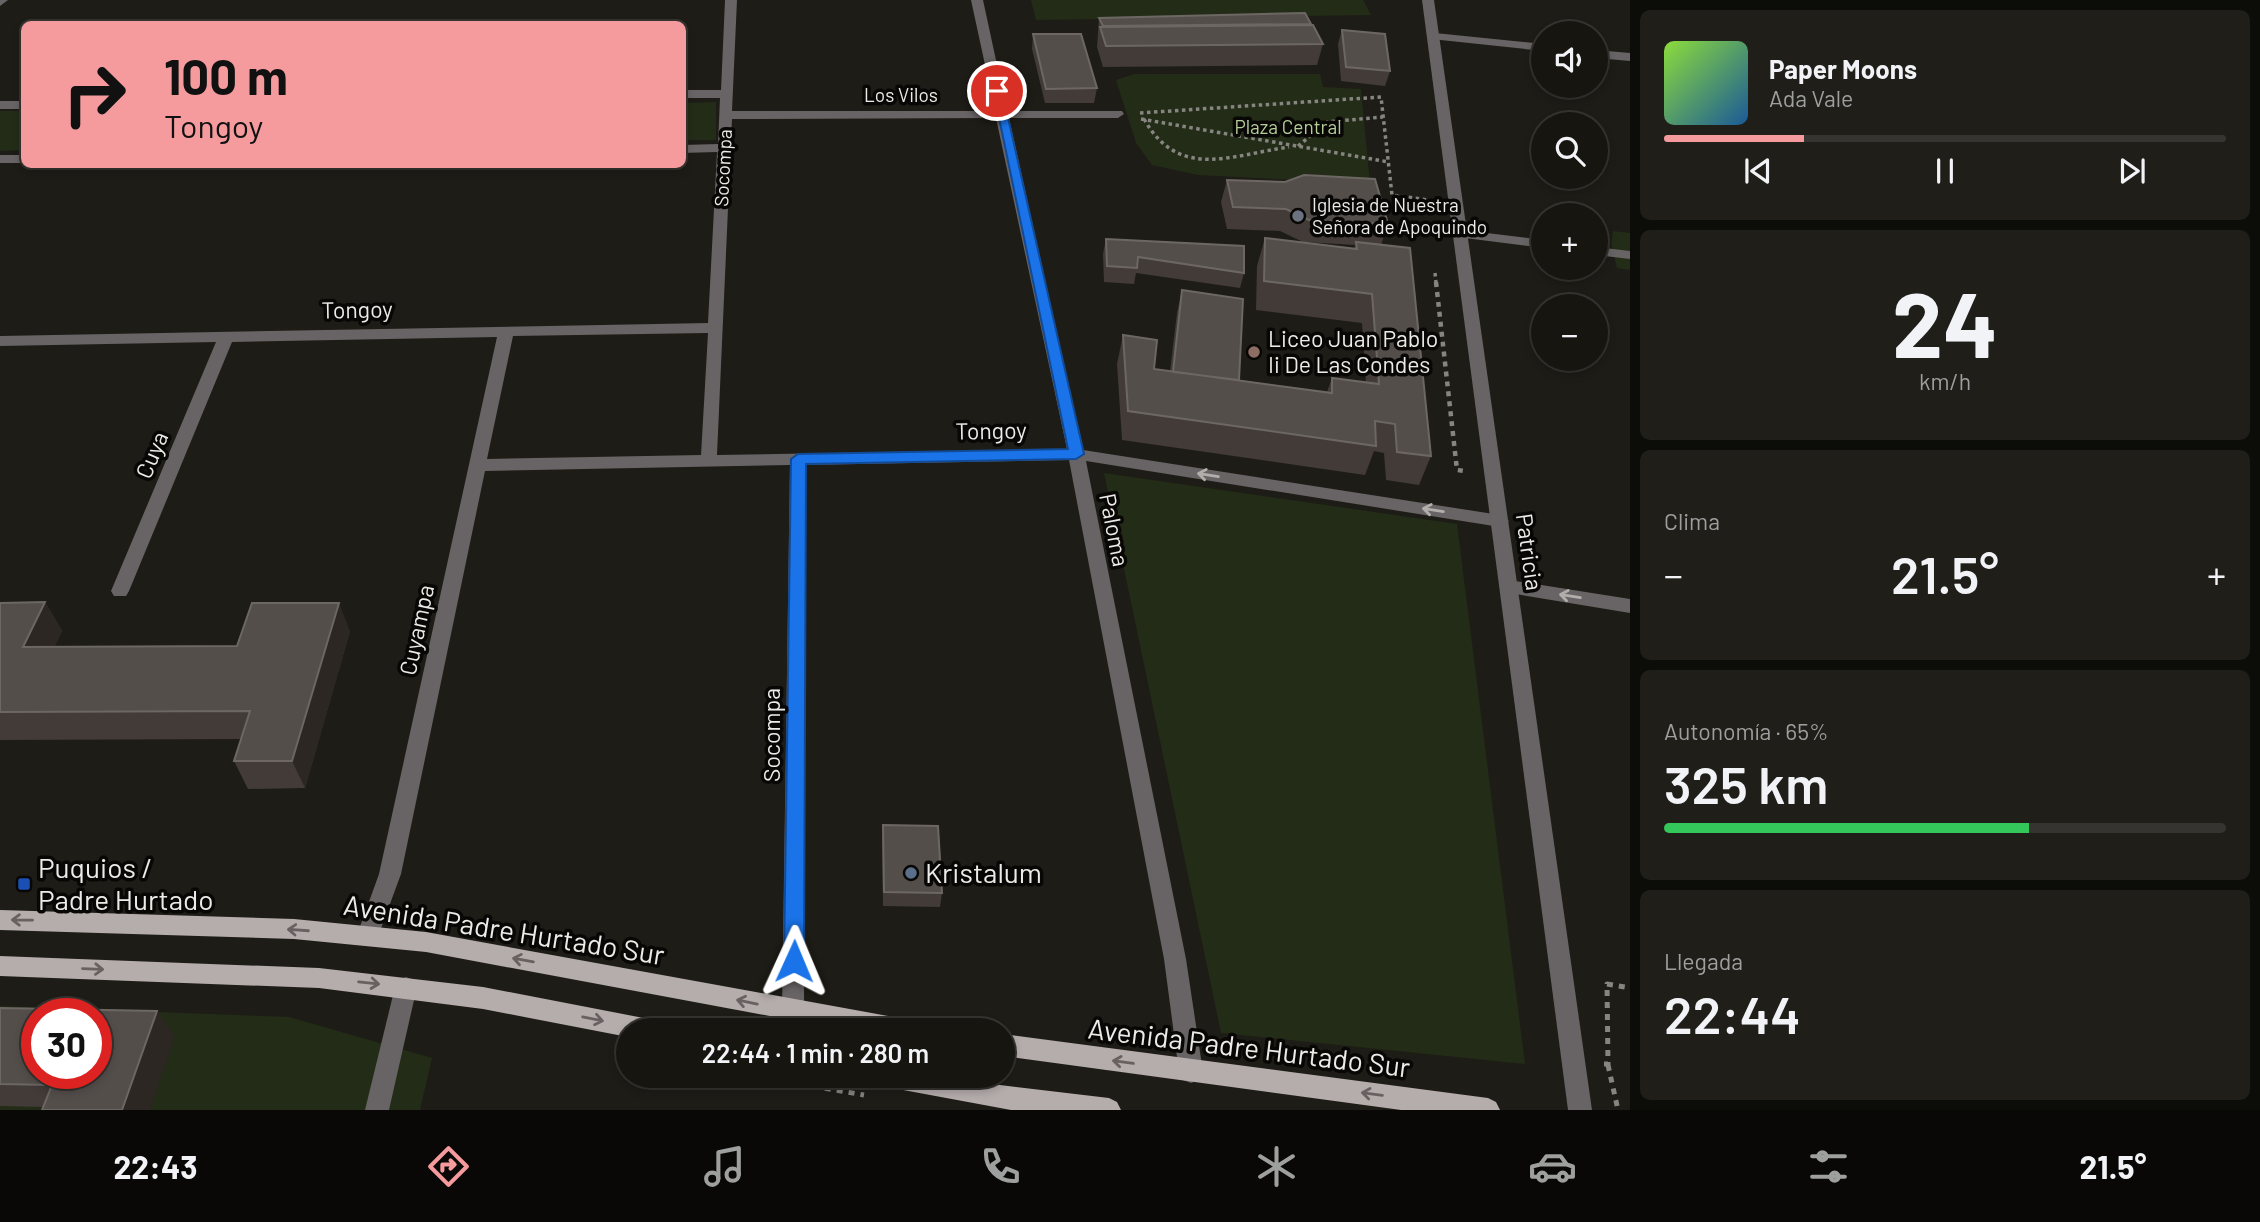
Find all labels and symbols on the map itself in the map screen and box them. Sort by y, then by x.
pin [967,61,1027,121]
street label: Los Vilos [864,83,938,106]
park label: Plaza Central [1234,115,1342,138]
street label: Socompa [709,129,736,207]
place label: Iglesia de Nuestra Señora de Apoquindo [1312,193,1487,238]
marker: Iglesia de Nuestra Señora de Apoquindo [1290,208,1306,224]
street label: Tongoy [321,294,393,324]
place label: Liceo Juan Pablo Ii De Las Condes [1268,324,1438,378]
marker: Liceo Juan Pablo Ii De Las Condes [1246,344,1262,360]
street label: Tongoy [955,415,1027,445]
street label: Cuya [129,427,173,482]
one-way arrow [1197,468,1220,481]
street label: Paloma [1094,491,1136,569]
one-way arrow [1422,504,1445,517]
street label: Patricia [1511,512,1549,592]
street label: Cuyampa [393,582,439,678]
one-way arrow [1559,590,1582,603]
street label: Socompa [757,688,785,782]
place label: Puquios / Padre Hurtado [38,850,214,916]
place label: Kristalum [925,855,1042,889]
marker: Kristalum [903,865,919,881]
marker: Puquios / Padre Hurtado [16,876,32,892]
street label: Avenida Padre Hurtado Sur [341,887,667,971]
one-way arrow [10,914,33,927]
one-way arrow [287,923,310,936]
position arrow [757,924,831,998]
one-way arrow [512,953,535,966]
one-way arrow [81,962,104,975]
one-way arrow [357,977,380,990]
one-way arrow [736,994,759,1008]
speed limit sign: 30 [21,998,112,1089]
street label: Avenida Padre Hurtado Sur [1086,1010,1412,1084]
one-way arrow [581,1013,604,1026]
one-way arrow [1112,1055,1135,1068]
one-way arrow [1361,1087,1384,1100]

